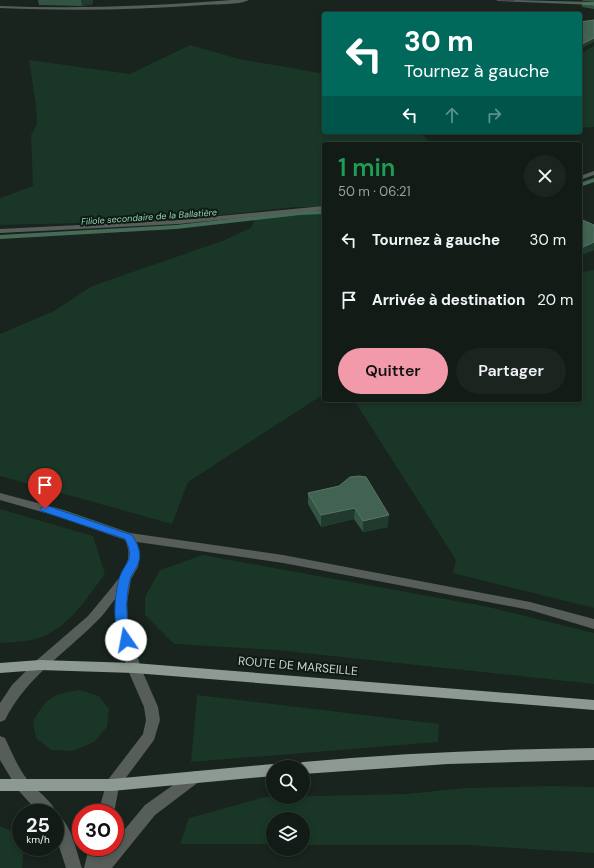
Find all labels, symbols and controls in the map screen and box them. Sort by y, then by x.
text: 30 m [404,23,474,60]
icon: left [338,28,390,80]
text: Tournez à gauche [404,59,549,83]
icon: left [399,104,421,126]
icon: ahead [441,104,463,126]
icon: right [483,104,505,126]
text: 1 min [338,152,395,183]
button: close [524,155,566,197]
text: 50 m · 06:21 [338,183,411,200]
water label: Filiole secondaire de la Ballatière [81,206,217,228]
icon: left [338,229,360,251]
text: Tournez à gauche [372,230,500,250]
text: 30 m [530,230,566,250]
icon: arrive [338,289,360,311]
text: Arrivée à destination [372,290,525,310]
text: 20 m [537,290,573,310]
button: Quitter [338,348,448,394]
button: Partager [456,348,566,394]
pin [28,468,62,509]
icon: arrive [34,474,56,496]
position arrow [105,619,147,661]
street label: ROUTE DE MARSEILLE [237,653,359,679]
map controls [266,760,310,856]
button: search [266,760,310,804]
speed limit sign: 30 [72,804,124,856]
text: 25 [26,812,50,838]
button: layers [266,812,310,856]
text: km/h [26,833,50,846]

